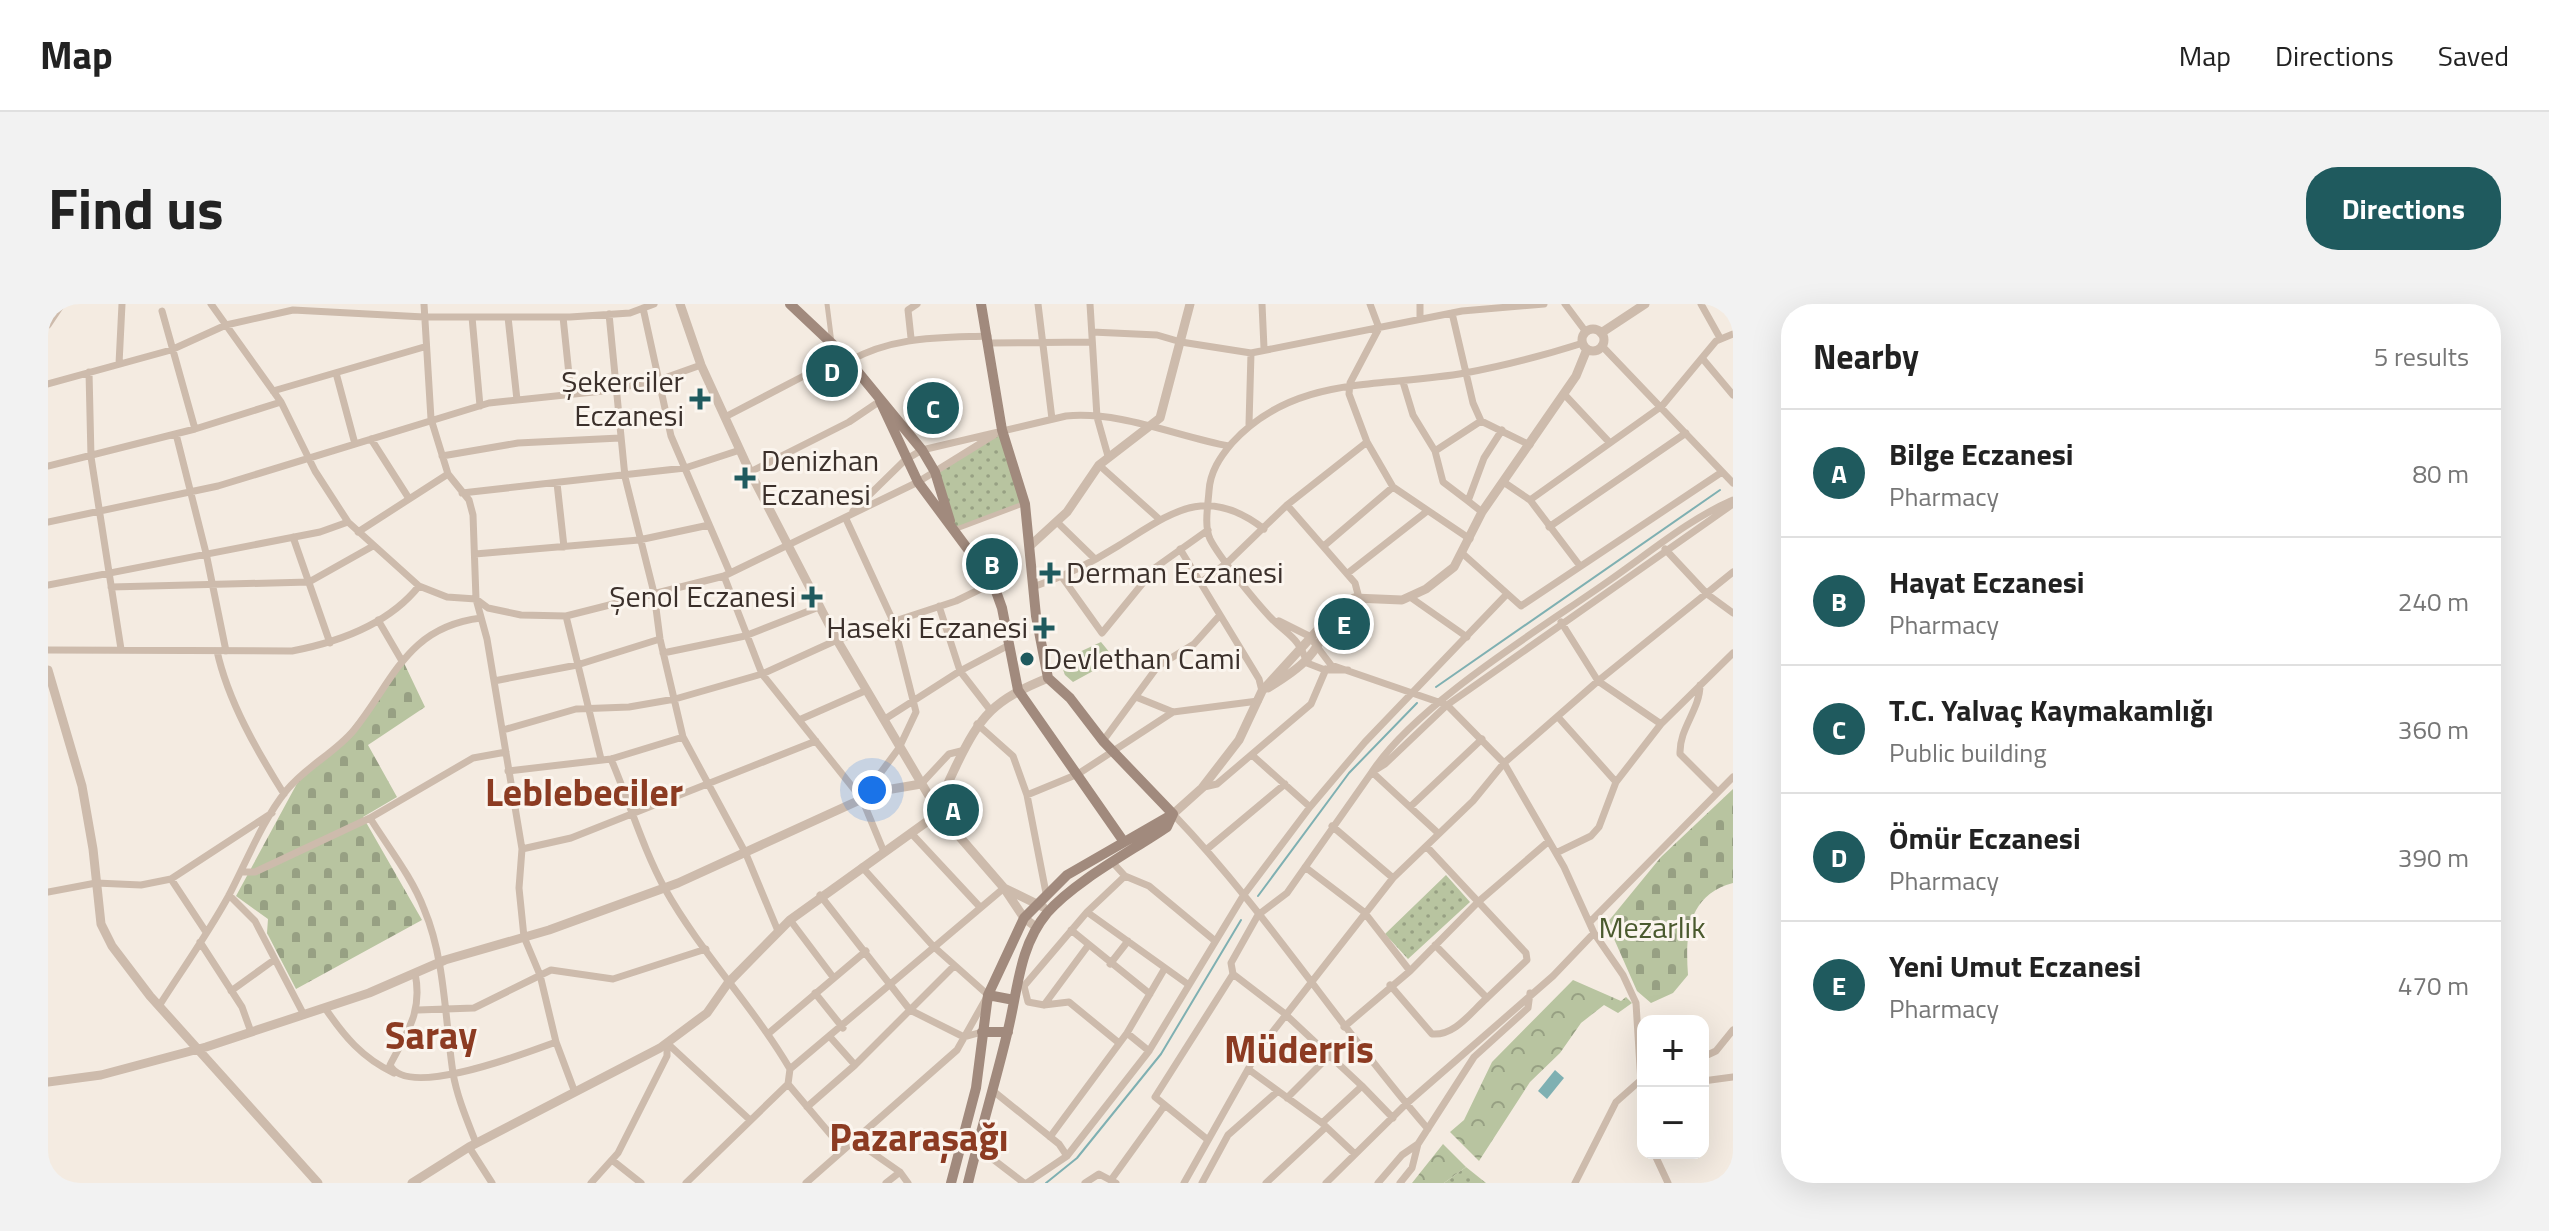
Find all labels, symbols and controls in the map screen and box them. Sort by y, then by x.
text: Map [40,26,113,84]
text: Map [2179,34,2231,77]
text: Directions [2275,34,2394,77]
text: Saved [2438,34,2509,77]
text: Find us [48,166,224,251]
button: Directions [2306,167,2501,250]
text: Nearby [1813,330,1919,382]
text: 5 results [2374,337,2469,376]
pin: D [806,341,858,401]
place label: Şekerciler Eczanesi [561,358,684,438]
pin: C [907,378,959,438]
marker: Şekerciler Eczanesi [691,390,709,408]
text: Bilge Eczanesi [1889,431,2074,477]
place label: Denizhan Eczanesi [761,437,879,517]
text: A [1831,454,1847,493]
text: 80 m [2412,454,2469,493]
marker: Denizhan Eczanesi [736,469,754,487]
text: Pharmacy [1889,477,1999,516]
pin: B [966,534,1018,594]
place label: Derman Eczanesi [1066,549,1284,595]
text: Hayat Eczanesi [1889,559,2085,605]
marker: Derman Eczanesi [1041,564,1059,582]
place label: Şenol Eczanesi [609,573,796,619]
text: B [1831,582,1847,621]
text: 240 m [2398,582,2469,621]
marker: Şenol Eczanesi [803,588,821,606]
pin: E [1318,594,1370,654]
place label: Haseki Eczanesi [826,604,1028,650]
text: Pharmacy [1889,605,1999,644]
marker: Haseki Eczanesi [1035,619,1053,637]
place label: Devlethan Cami [1043,635,1241,681]
marker: Devlethan Cami [1018,650,1036,668]
text: T.C. Yalvaç Kaymakamlığı [1889,687,2213,733]
text: C [1832,710,1846,749]
text: 360 m [2398,710,2469,749]
text: Public building [1889,733,2047,772]
district label: Leblebeciler [485,763,683,821]
your location [852,770,892,810]
pin: A [927,780,979,840]
text: Ömür Eczanesi [1889,815,2081,861]
text: D [1831,838,1847,877]
text: 390 m [2398,838,2469,877]
text: Pharmacy [1889,861,1999,900]
park label: Mezarlık [1598,904,1706,950]
text: Yeni Umut Eczanesi [1889,943,2141,989]
text: E [1832,966,1846,1005]
text: 470 m [2398,966,2469,1005]
text: Pharmacy [1889,989,1999,1028]
district label: Saray [385,1006,477,1064]
map controls [1637,1015,1709,1159]
button: + [1637,1015,1709,1087]
district label: Müderris [1224,1020,1374,1078]
button: − [1637,1087,1709,1159]
district label: Pazaraşağı [829,1108,1009,1166]

